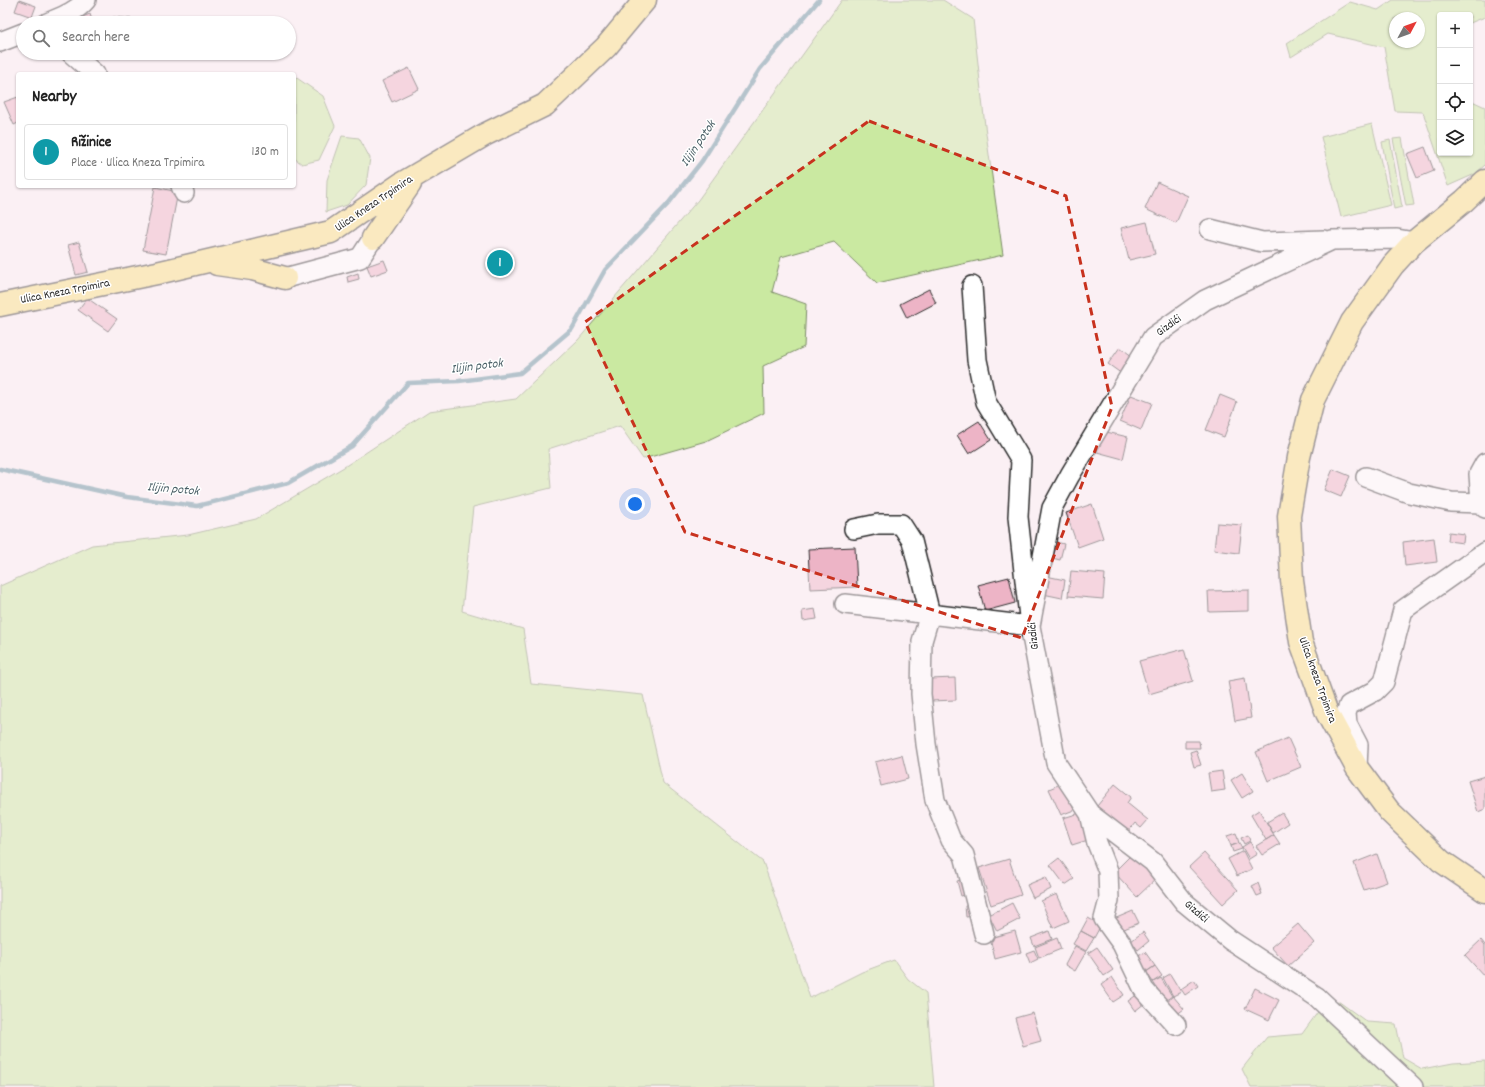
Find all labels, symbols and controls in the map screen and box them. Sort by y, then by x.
north arrow [1389,12,1425,48]
map controls [1437,12,1473,156]
button: + [1437,12,1473,48]
search box [16,16,296,60]
icon: search [30,27,52,49]
text: Search here [62,27,130,49]
button: − [1437,48,1473,84]
button: locate [1437,84,1473,120]
text: Nearby [32,86,76,110]
water label: Ilijin potok [677,116,722,171]
button: layers [1437,120,1473,156]
text: Rižinice [71,132,111,154]
text: 1 [45,143,47,162]
text: 130 m [251,143,279,162]
text: Place · Ulica Kneza Trpimira [71,154,204,173]
street label: Ulica Kneza Trpimira [332,171,417,236]
pin: 1 [487,248,513,278]
street label: Ulica Kneza Trpimira [19,275,112,309]
street label: Gizdići [1153,311,1185,341]
water label: Ilijin potok [450,354,506,380]
water label: Ilijin potok [146,478,201,502]
your location [625,494,645,514]
street label: Gizdići [1024,621,1044,651]
street label: Ulica kneza Trpimira [1294,635,1341,726]
street label: Gizdići [1180,897,1212,927]

